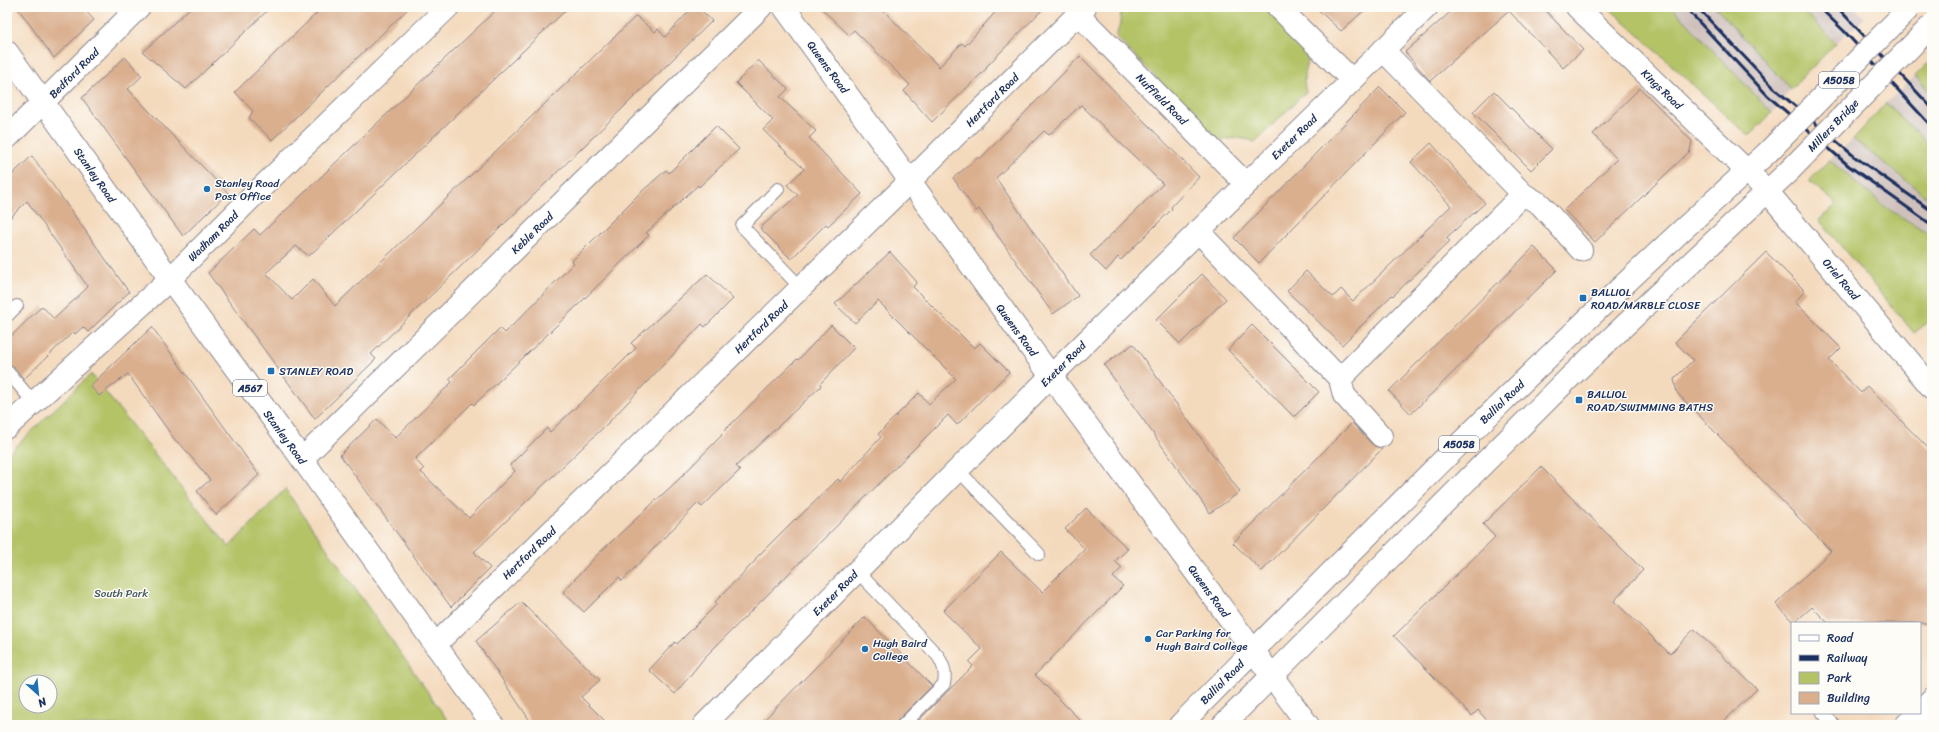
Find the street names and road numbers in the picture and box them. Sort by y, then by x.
street label: Queens Road [802,37,854,99]
street label: Bedford Road [45,43,105,103]
street label: Kings Road [1636,64,1688,115]
street label: Hertford Road [961,68,1025,132]
street label: Nuffield Road [1131,69,1193,131]
road number: A5058 [1819,72,1859,88]
street label: Millers Bridge [1803,94,1864,156]
street label: Exeter Road [1267,109,1323,165]
street label: Stanley Road [68,144,121,208]
street label: Wadham Road [183,206,244,266]
street label: Keble Road [507,207,559,259]
street label: Oriel Road [1817,254,1865,305]
street label: Hertford Road [730,295,794,358]
street label: Queens Road [991,300,1043,362]
street label: Exeter Road [1036,336,1092,392]
street label: Balliol Road [1475,375,1530,429]
road number: A567 [233,380,267,396]
street label: Stanley Road [258,406,312,470]
road number: A5058 [1439,436,1479,452]
street label: Hertford Road [498,521,562,584]
street label: Queens Road [1183,561,1235,623]
street label: Exeter Road [808,565,864,621]
street label: Balliol Road [1196,655,1250,709]

